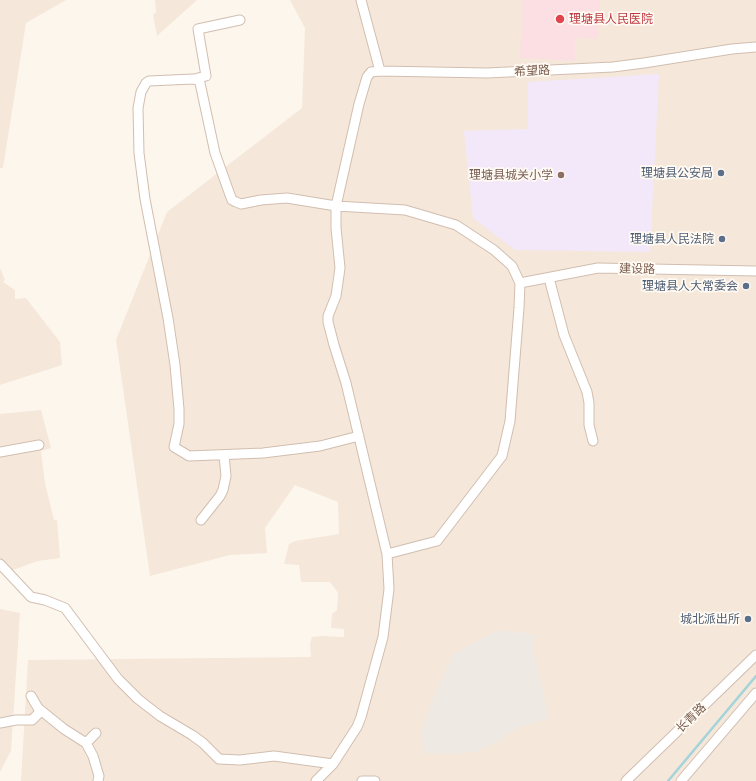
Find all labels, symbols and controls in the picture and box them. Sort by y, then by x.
place label: 理塘县人民医院 [569,12,653,26]
marker: 理塘县人民医院 [554,13,566,25]
street label: 希望路 [514,63,550,79]
place label: 理塘县公安局 [641,166,713,180]
place label: 理塘县城关小学 [469,168,553,182]
marker: 理塘县公安局 [716,168,726,178]
marker: 理塘县城关小学 [556,170,566,180]
place label: 理塘县人民法院 [630,232,714,246]
marker: 理塘县人民法院 [717,234,727,244]
street label: 建设路 [619,261,655,277]
place label: 理塘县人大常委会 [642,279,738,293]
marker: 理塘县人大常委会 [741,281,751,291]
place label: 城北派出所 [680,612,740,626]
marker: 城北派出所 [743,614,753,624]
street label: 长青路 [673,700,709,736]

